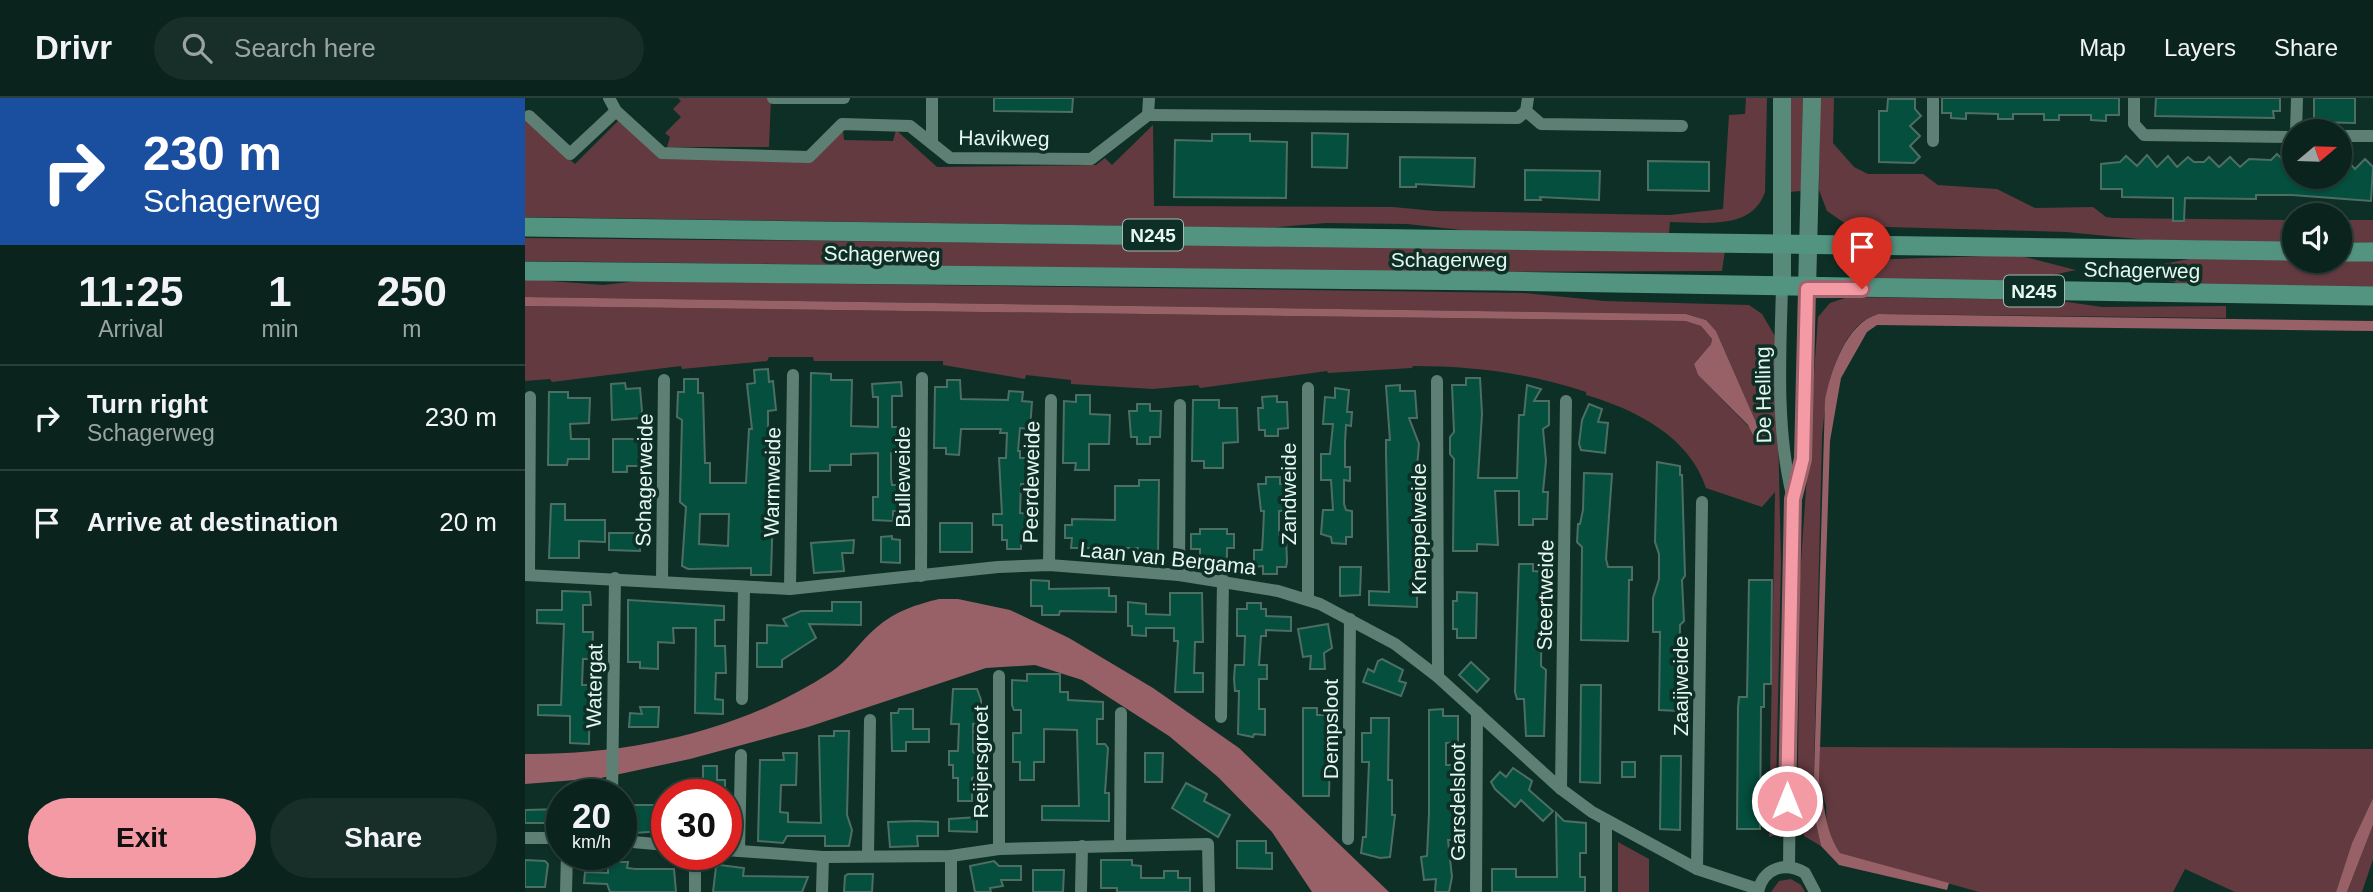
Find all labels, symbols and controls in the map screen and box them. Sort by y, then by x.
search box [154,17,644,80]
text: Drivr [35,29,112,66]
icon: search [178,29,216,67]
text: Search here [234,33,376,63]
text: Map [2079,34,2126,61]
text: Layers [2164,34,2236,61]
text: Share [2274,34,2338,61]
north arrow [2282,119,2352,189]
map controls [2282,119,2352,273]
icon: right [28,126,119,217]
text: 230 m [143,126,282,180]
street label: Havikweg [958,126,1050,150]
text: Schagerweg [143,183,321,219]
button: sound [2282,203,2352,273]
pin [1832,217,1892,289]
road number: N245 [1123,220,1183,251]
icon: arrive [1843,228,1881,266]
street label: Schagerweg [823,241,941,267]
street label: Schagerweg [1391,248,1507,271]
street label: Schagerweg [2083,257,2201,283]
text: 11:25 [78,268,183,315]
text: 1 [268,268,292,315]
text: 250 [377,268,447,315]
road number: N245 [2004,276,2064,307]
text: Arrival [98,316,163,342]
text: min [261,316,299,342]
text: m [402,316,421,342]
street label: De Helling [1751,346,1775,444]
text: Turn right [87,389,208,419]
icon: right [28,399,66,437]
text: 230 m [425,402,497,432]
street label: Schagerweide [631,413,657,547]
text: Schagerweg [87,420,215,446]
street label: Peerdeweide [1018,421,1044,543]
street label: Bulleweide [891,426,914,528]
street label: Warmweide [760,427,784,537]
street label: Zandweide [1277,443,1300,545]
street label: Kneppelweide [1407,463,1430,595]
icon: arrive [28,504,66,542]
text: Arrive at destination [87,507,338,537]
text: 20 m [439,507,497,537]
street label: Laan van Bergama [1079,537,1258,579]
street label: Steertweide [1533,539,1557,651]
street label: Zaaijweide [1669,636,1692,736]
street label: Watergat [582,643,606,728]
street label: Dempsloot [1319,679,1342,779]
street label: Reijersgroet [969,705,992,819]
street label: Garsdelsloot [1446,743,1469,861]
position arrow [1750,764,1824,838]
speed limit sign: 30 [651,779,742,870]
text: 20 [572,796,611,835]
button: Exit [28,798,256,878]
button: Share [270,798,497,878]
text: km/h [572,832,611,852]

